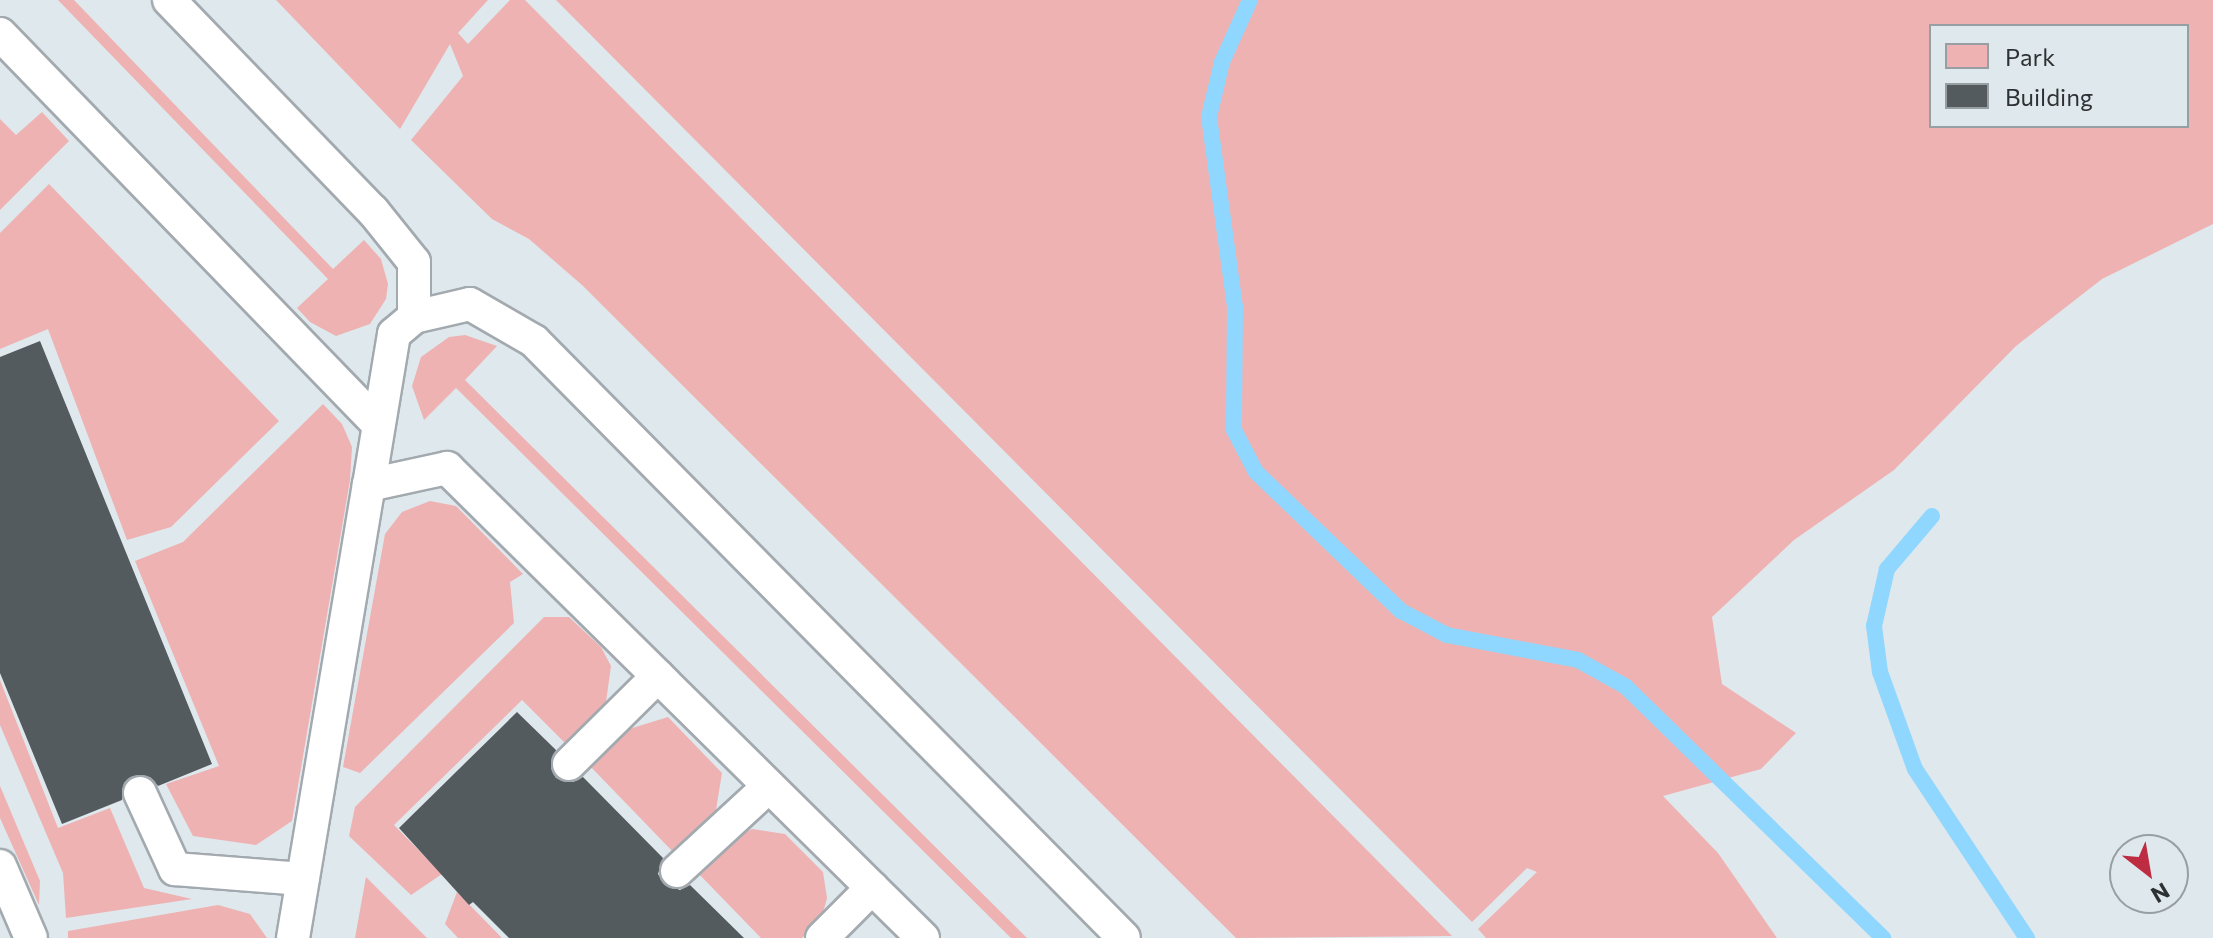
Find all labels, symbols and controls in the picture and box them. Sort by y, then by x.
legend [1929,24,2189,128]
text: Park [2005,42,2055,71]
text: Building [2005,82,2093,111]
north arrow [2109,834,2189,914]
text: N [2147,877,2175,909]

